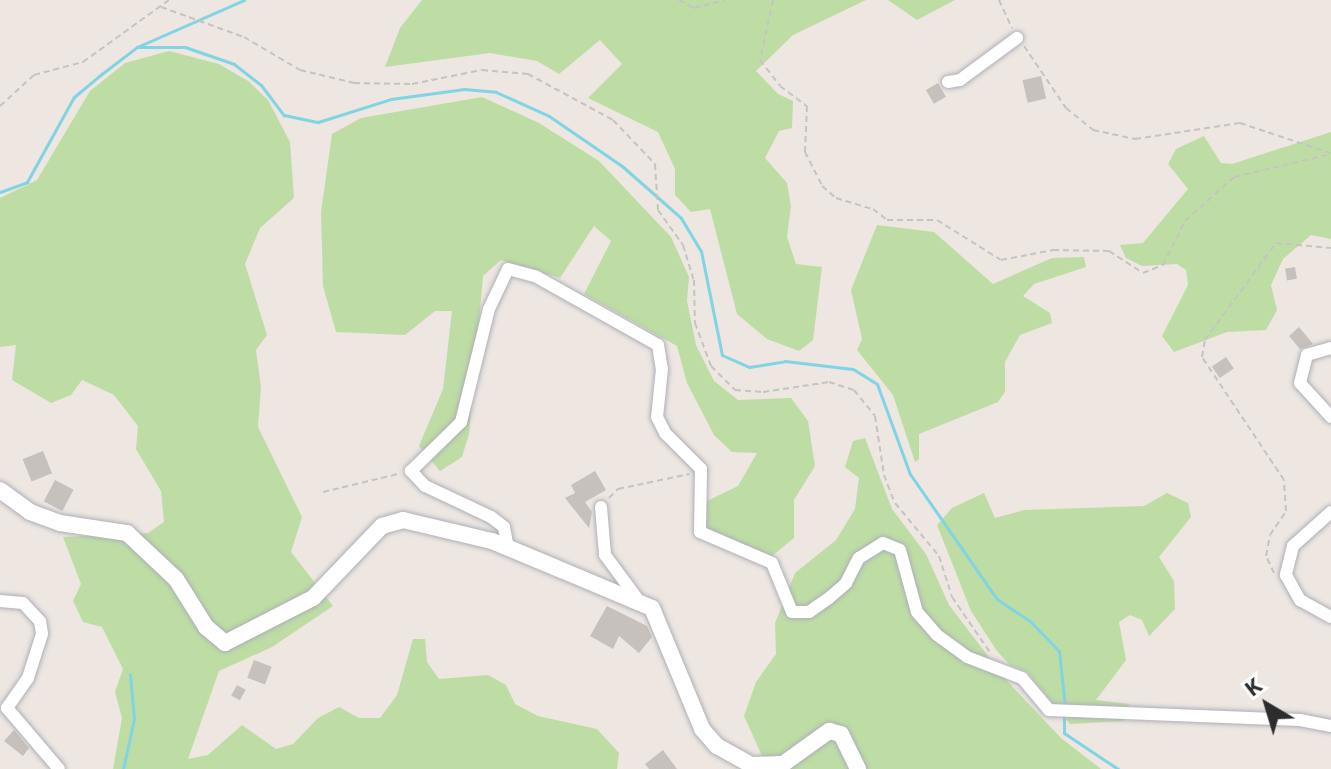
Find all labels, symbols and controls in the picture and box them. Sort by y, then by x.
north arrow [1227,665,1307,745]
text: K [1237,670,1267,702]

